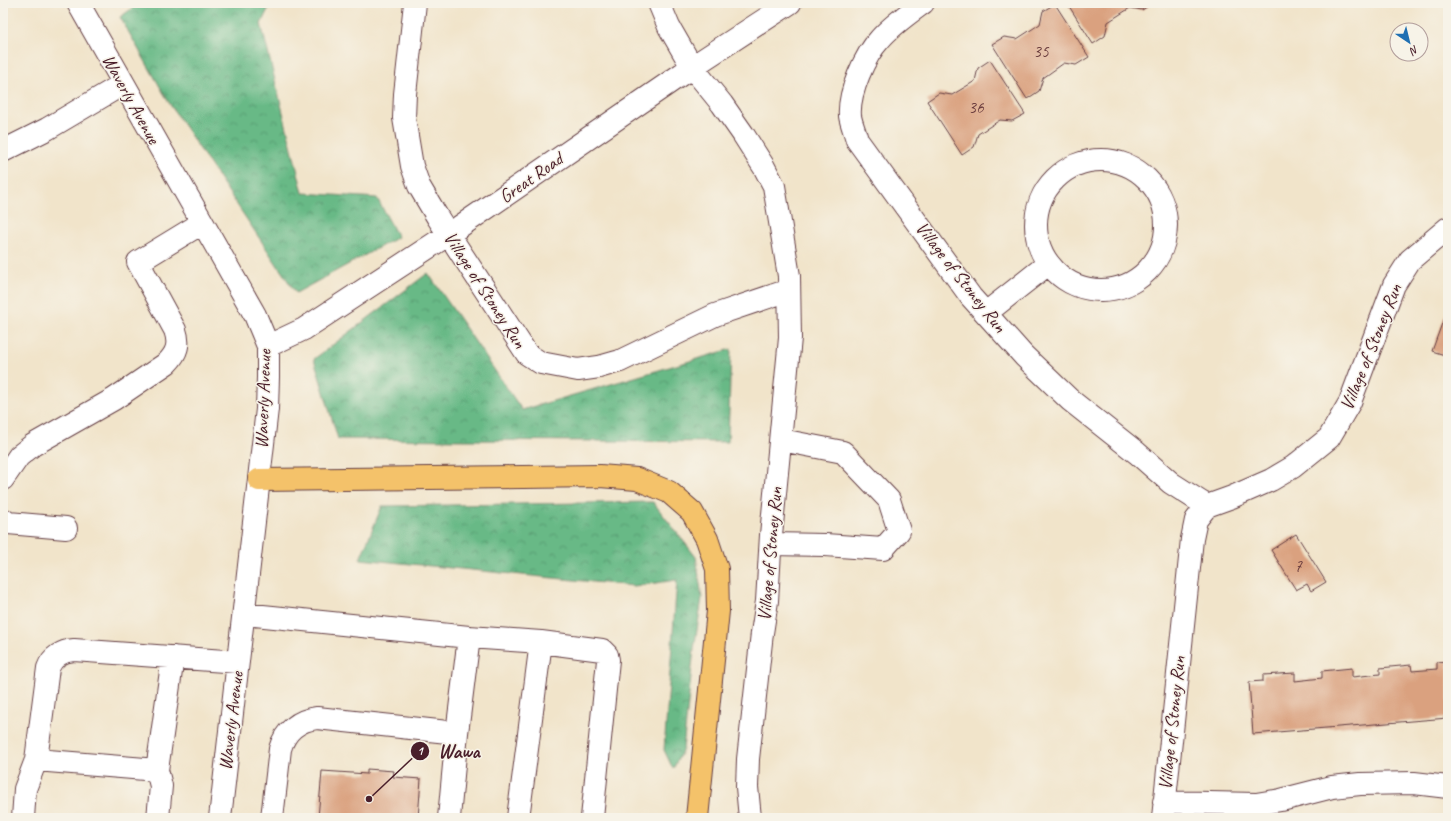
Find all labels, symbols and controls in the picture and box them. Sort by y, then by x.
north arrow [1389,22,1429,62]
house number: 35 [1033,41,1050,62]
text: N [1406,43,1422,59]
street label: Waverly Avenue [97,50,166,150]
house number: 36 [968,97,985,118]
street label: Great Road [494,146,570,209]
street label: Village of Stoney Run [910,217,1012,338]
street label: Village of Stoney Run [438,227,532,353]
street label: Village of Stoney Run [1335,280,1407,414]
street label: Waverly Avenue [249,347,277,449]
street label: Village of Stoney Run [752,486,788,622]
house number: 7 [1294,556,1303,577]
street label: Village of Stoney Run [1153,654,1191,791]
street label: Waverly Avenue [213,669,249,772]
callout: Wawa [410,735,488,767]
text: Wawa [438,739,482,764]
text: 1 [417,743,424,759]

